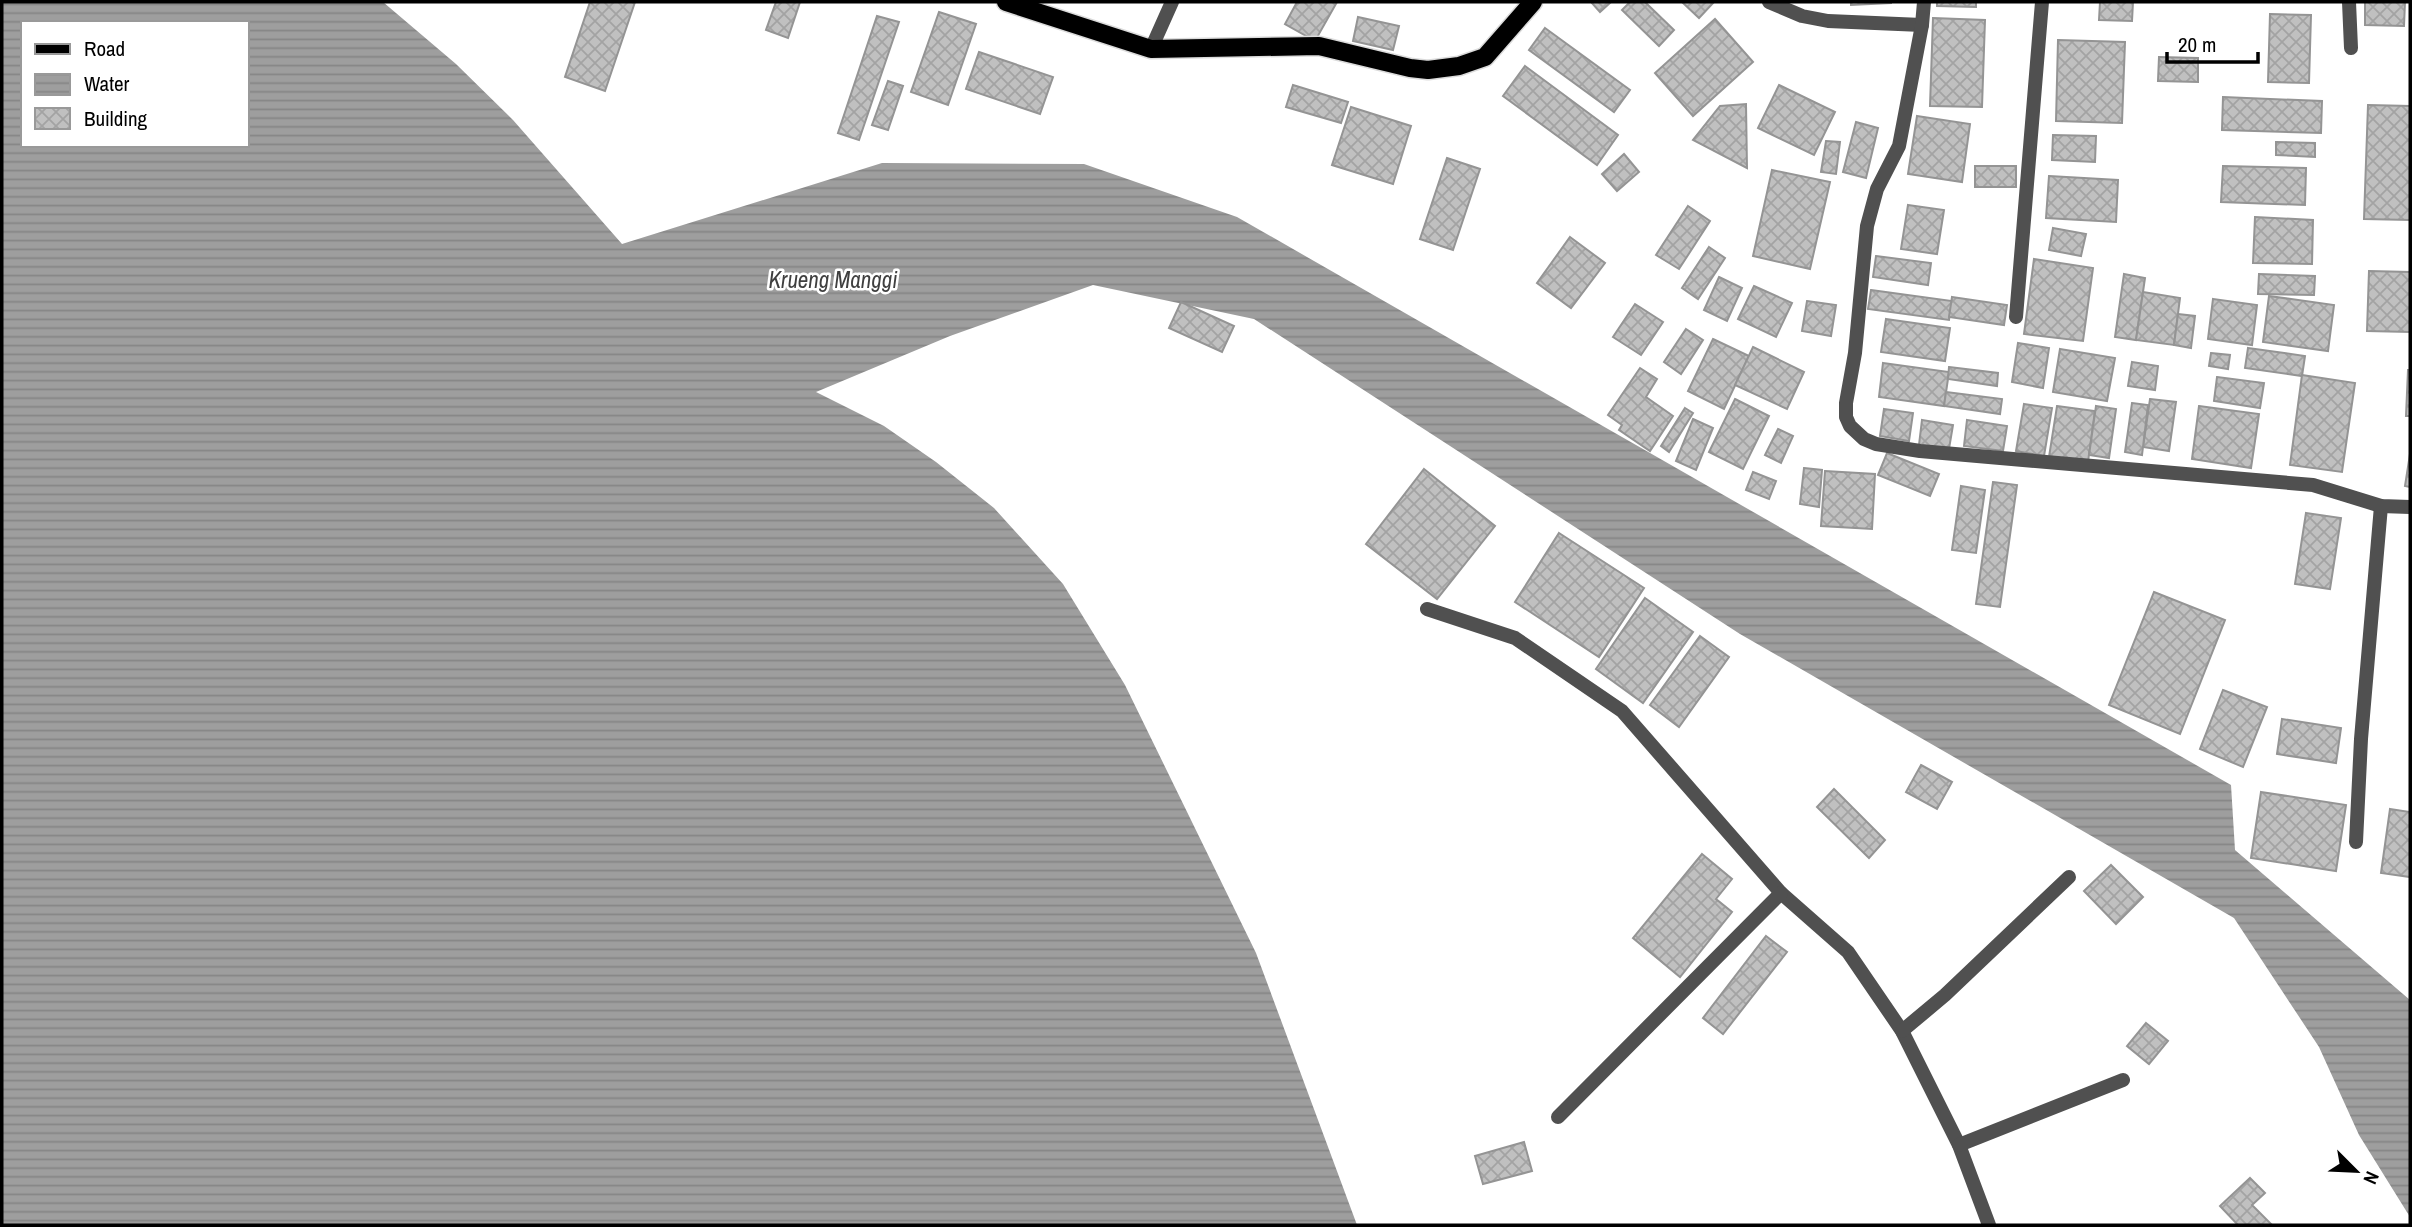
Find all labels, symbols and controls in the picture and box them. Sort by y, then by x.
legend [21,21,248,147]
scale bar [2167,21,2258,65]
text: 20 m [2178,30,2216,59]
text: Road [84,34,125,63]
text: Water [84,69,130,98]
text: Building [84,104,148,133]
water label: Krueng Manggi [769,264,898,295]
north arrow [2321,1136,2391,1206]
text: N [2357,1167,2386,1188]

